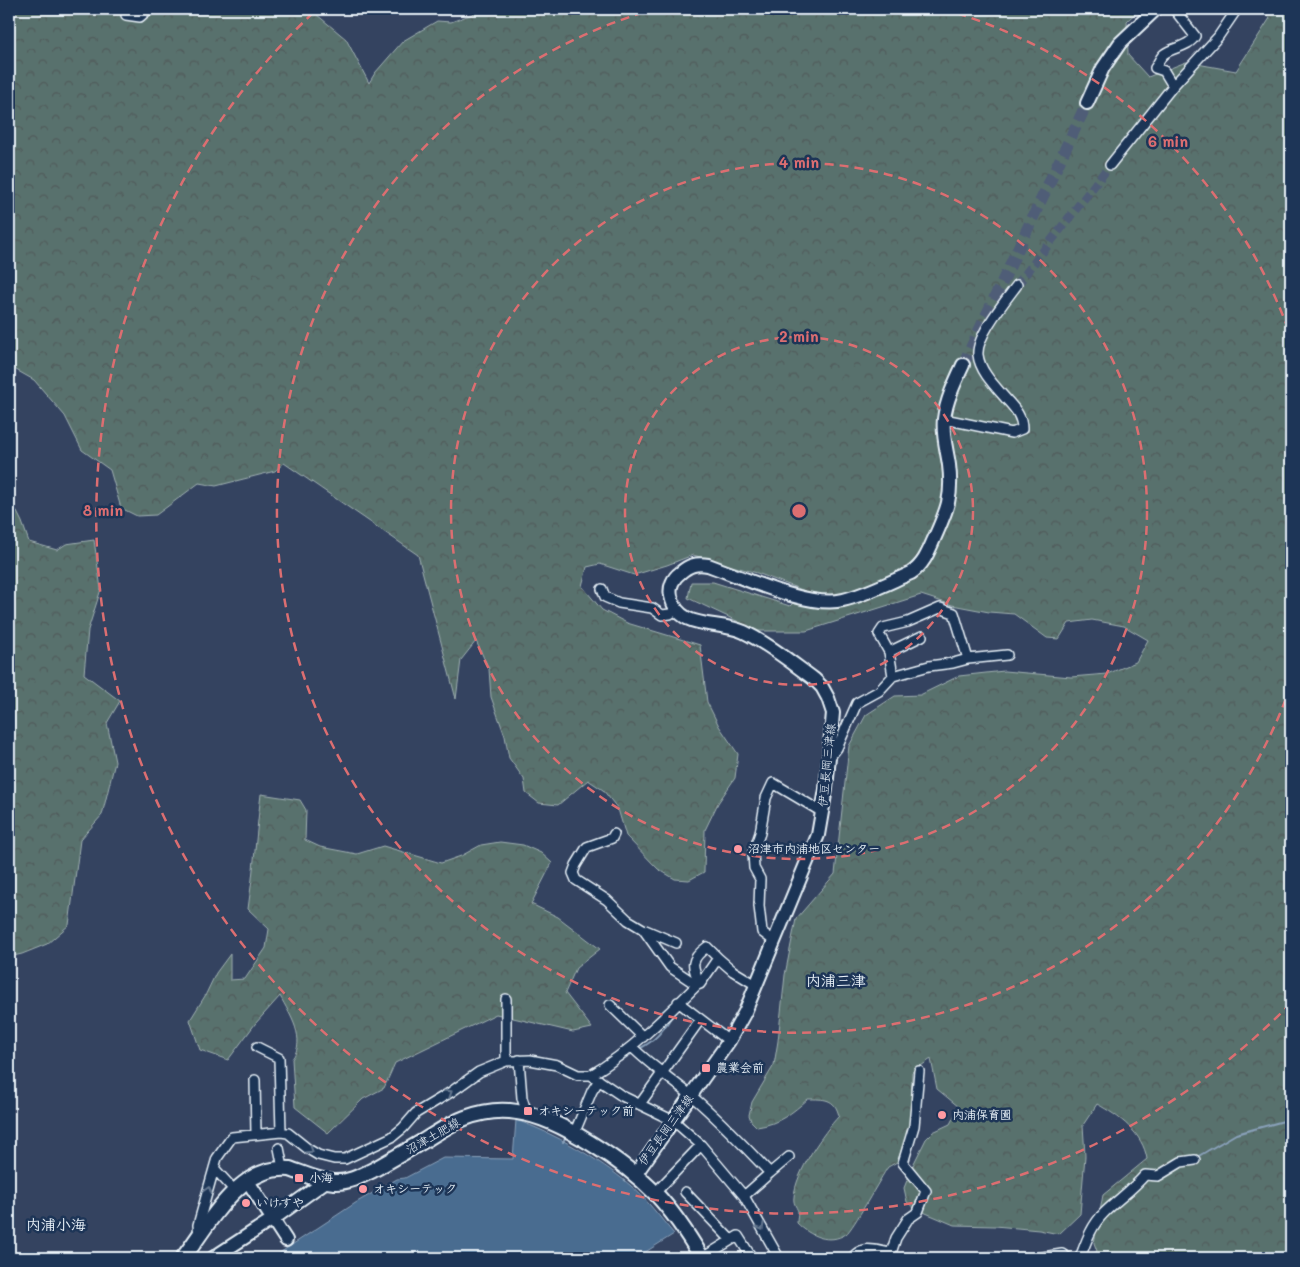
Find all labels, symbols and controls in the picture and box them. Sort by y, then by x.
text: 6 min [1148,131,1188,151]
text: 4 min [779,152,819,172]
text: 2 min [779,326,819,346]
text: 8 min [83,500,123,520]
centre of rings [790,502,808,520]
street label: 伊豆長岡三津線 [814,722,838,808]
place label: 沼津市内浦地区センター [748,840,880,856]
marker: 沼津市内浦地区センター [732,843,744,855]
district label: 内浦三津 [806,970,866,990]
place label: 農業会前 [716,1059,764,1075]
marker: 農業会前 [700,1062,712,1074]
one-way arrow [443,1090,453,1099]
street label: 伊豆長岡三津線 [634,1091,696,1168]
place label: オキシーテック前 [538,1102,634,1118]
marker: オキシーテック前 [522,1105,534,1117]
place label: 内浦保育園 [952,1106,1012,1122]
marker: 内浦保育園 [936,1109,948,1121]
street label: 沼津土肥線 [403,1113,462,1157]
one-way arrow [304,1143,313,1153]
place label: 小海 [309,1169,333,1185]
marker: 小海 [293,1172,305,1184]
place label: オキシーテック [373,1180,457,1196]
marker: オキシーテック [357,1183,369,1195]
one-way arrow [202,1186,212,1194]
place label: いけすや [256,1194,304,1210]
marker: いけすや [240,1197,252,1209]
district label: 内浦小海 [26,1214,86,1234]
one-way arrow [755,1222,765,1231]

